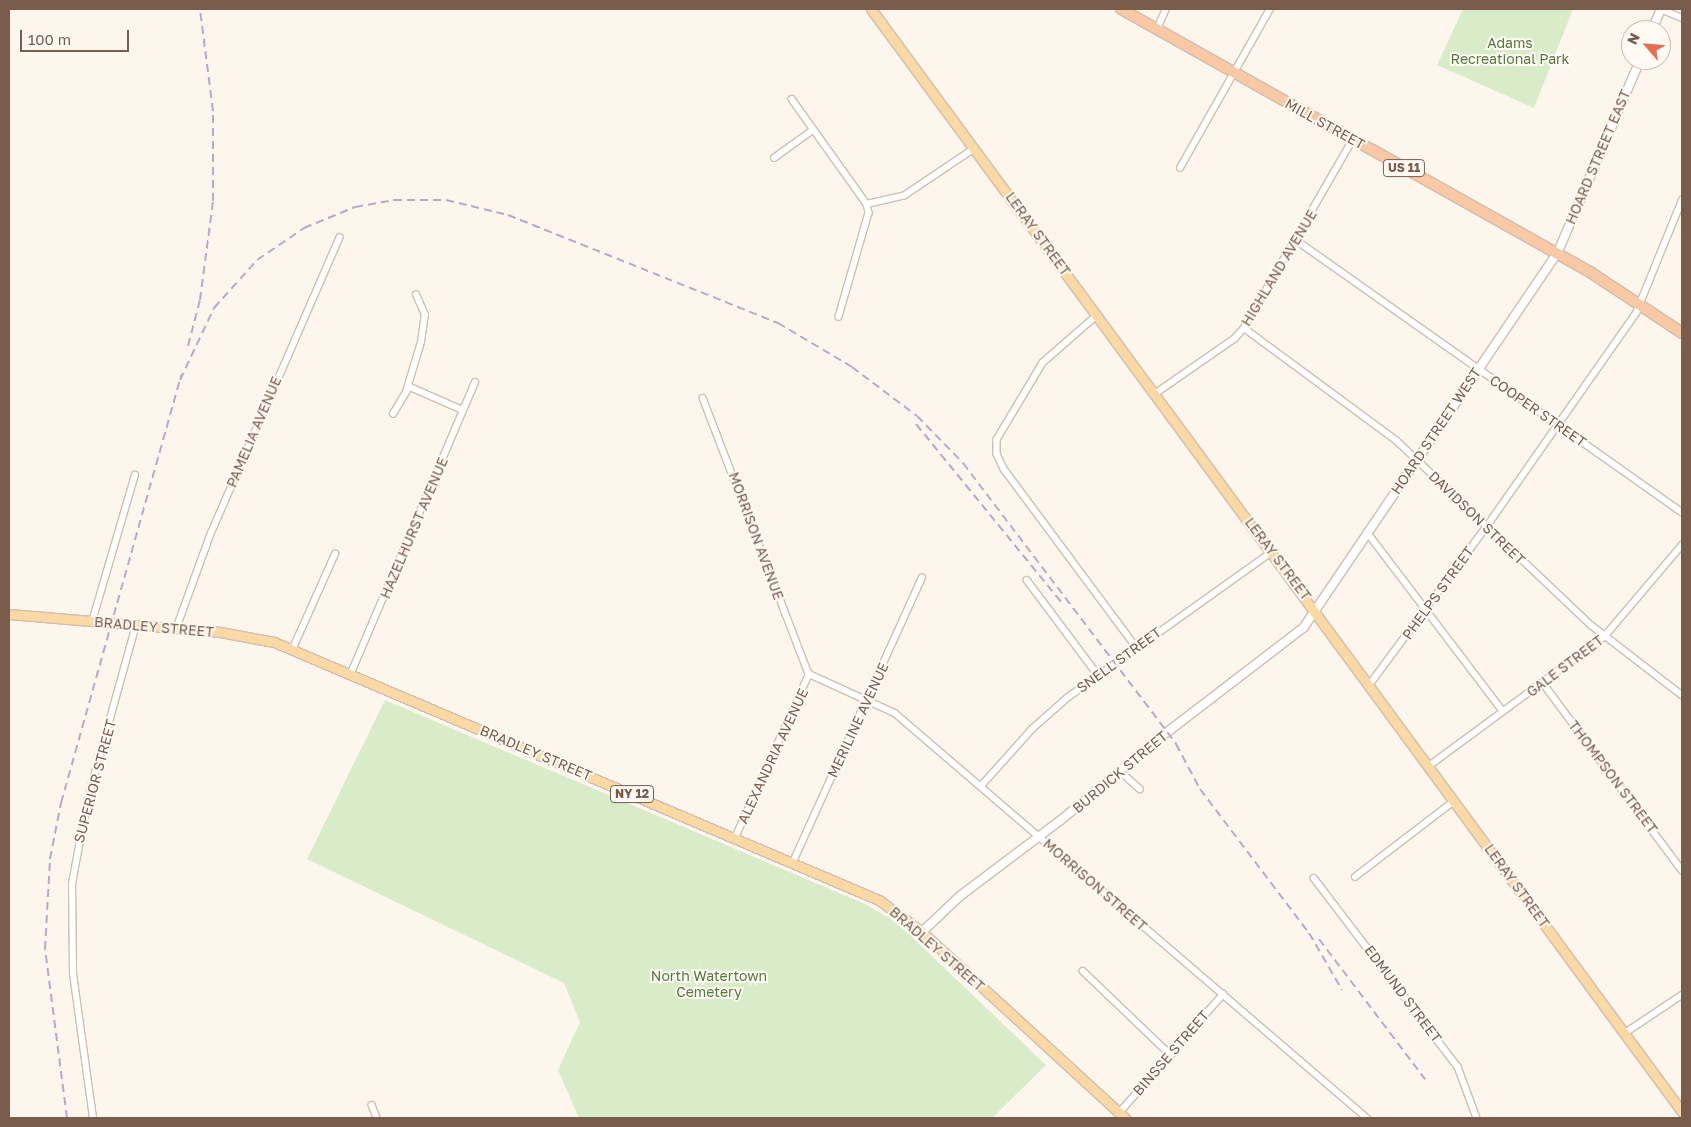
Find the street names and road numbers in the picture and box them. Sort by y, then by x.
street label: HOARD STREET EAST [1562,87,1634,227]
street label: MILL STREET [1282,95,1368,153]
road number: US 11 [1383,158,1425,178]
street label: LERAY STREET [1002,189,1074,279]
street label: HIGHLAND AVENUE [1238,207,1320,329]
street label: HOARD STREET WEST [1387,365,1485,497]
street label: COOPER STREET [1487,371,1589,451]
street label: PAMELIA AVENUE [223,374,285,490]
street label: HAZELHURST AVENUE [377,455,451,601]
street label: DAVIDSON STREET [1425,468,1529,568]
street label: MORRISON AVENUE [725,470,787,602]
street label: LERAY STREET [1241,514,1315,604]
street label: PHELPS STREET [1399,543,1477,643]
street label: BRADLEY STREET [93,613,215,641]
street label: SNELL STREET [1073,624,1165,696]
street label: GALE STREET [1523,632,1607,700]
street label: MERILINE AVENUE [824,660,892,780]
street label: ALEXANDRIA AVENUE [734,686,812,826]
street label: SUPERIOR STREET [70,717,120,845]
street label: THOMPSON STREET [1565,717,1661,837]
street label: BRADLEY STREET [477,722,595,784]
street label: BURDICK STREET [1069,727,1171,817]
road number: NY 12 [610,784,654,804]
street label: MORRISON STREET [1040,835,1150,935]
street label: LERAY STREET [1481,841,1553,931]
street label: BRADLEY STREET [886,903,988,995]
street label: EDMUND STREET [1361,942,1445,1046]
street label: BINSSE STREET [1129,1007,1213,1099]

